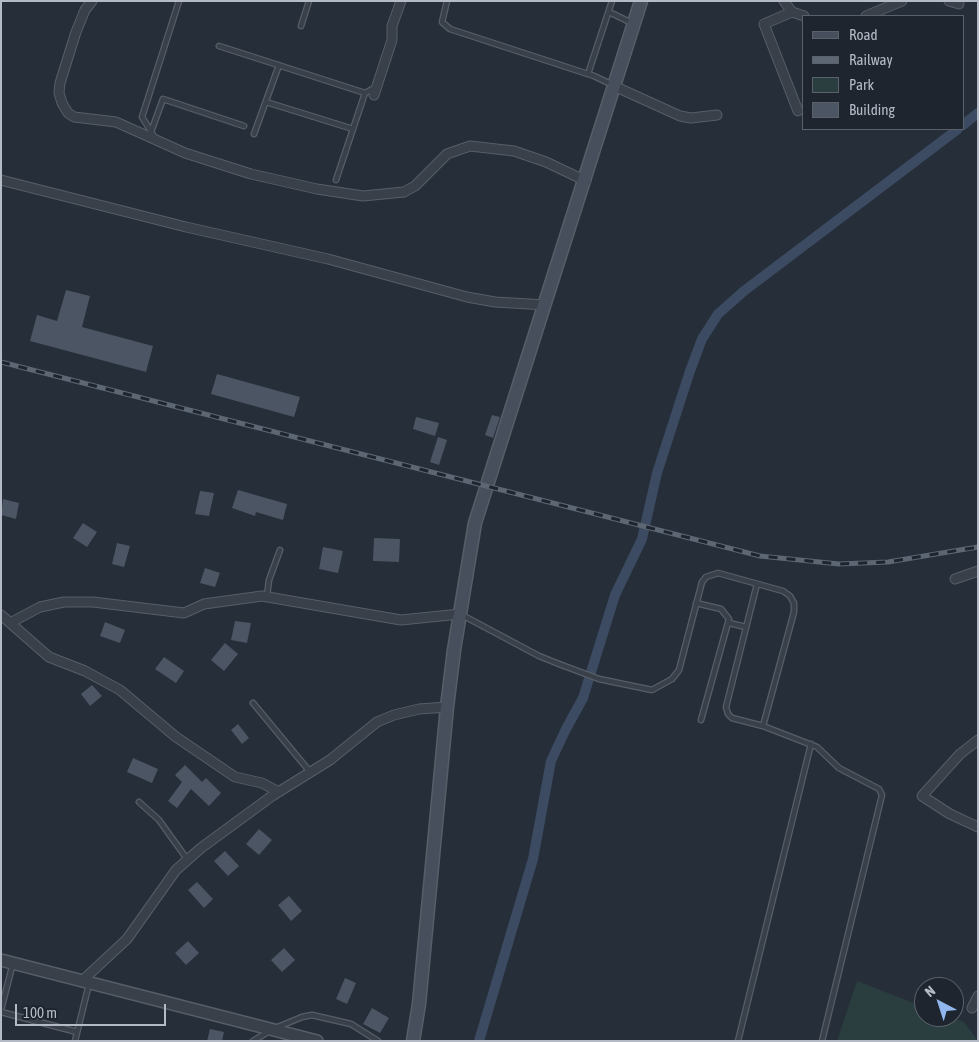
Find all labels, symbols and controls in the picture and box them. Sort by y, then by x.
legend [802,15,964,130]
text: Road [849,26,878,43]
text: Railway [849,51,893,68]
text: Park [849,76,874,93]
text: Building [849,101,895,118]
north arrow [914,977,964,1027]
text: N [922,982,938,1000]
scale bar [18,994,169,1026]
text: 100 m [23,1004,57,1021]

